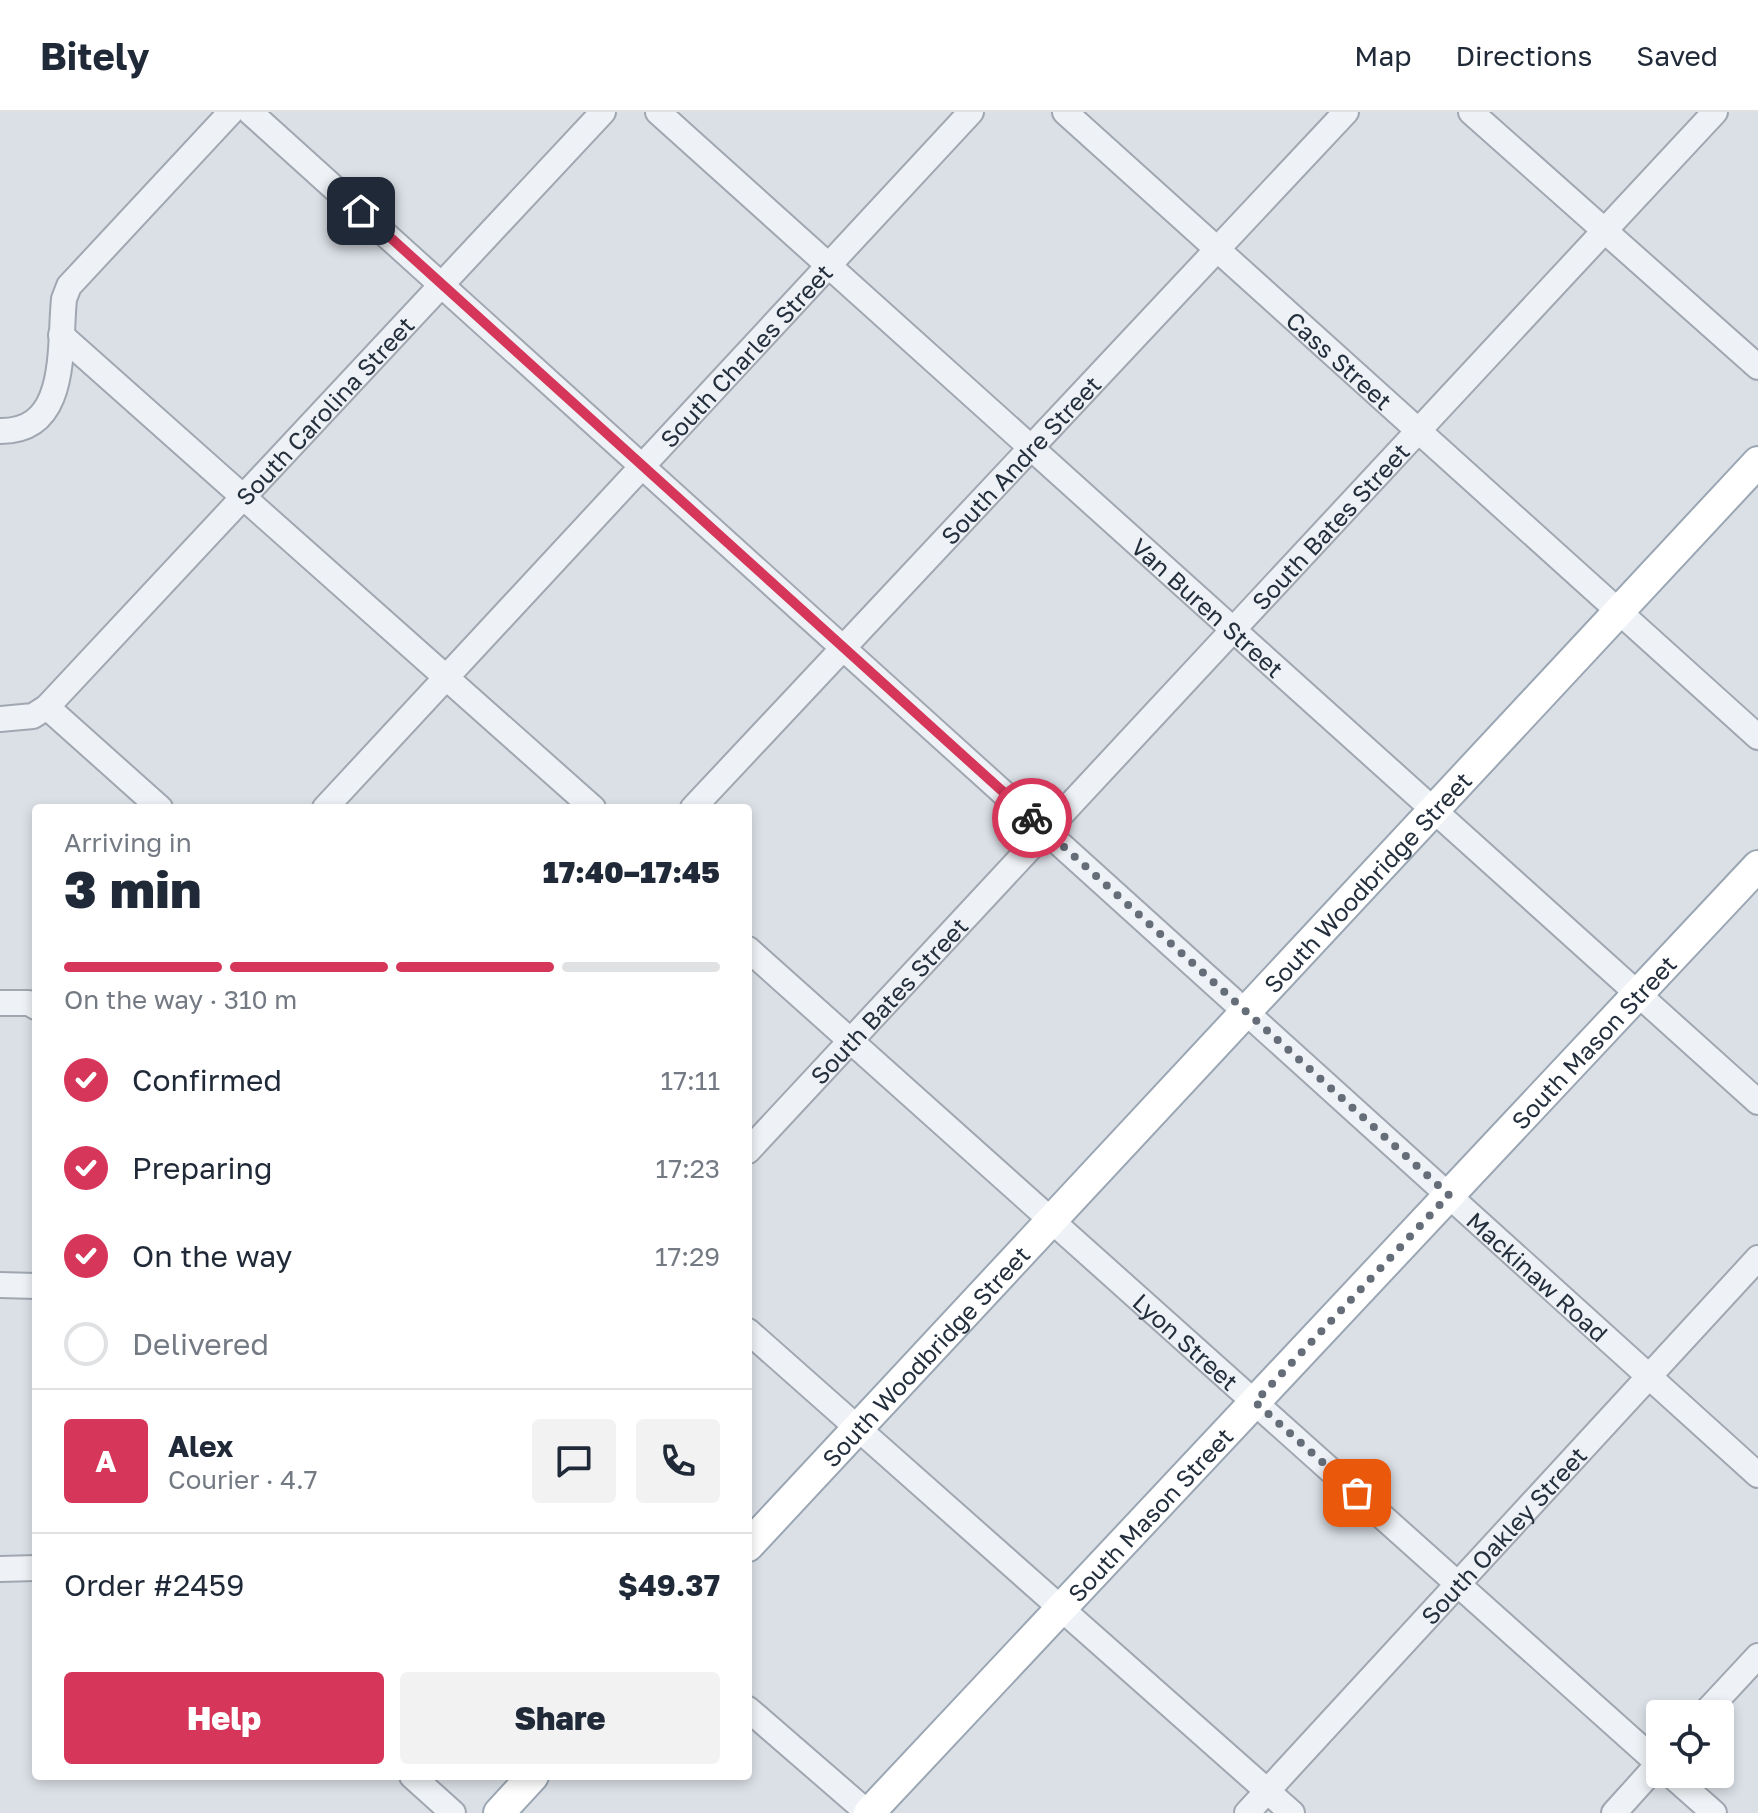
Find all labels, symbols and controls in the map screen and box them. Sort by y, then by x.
text: Bitely [40,33,150,78]
text: Map [1354,39,1411,72]
text: Directions [1455,39,1592,72]
text: Saved [1636,39,1718,72]
pin [327,177,395,245]
icon: home [339,189,383,233]
street label: South Charles Street [653,257,838,453]
street label: Cass Street [1281,305,1399,415]
street label: South Carolina Street [229,310,419,511]
street label: South Andre Street [934,369,1106,550]
street label: South Bates Street [1245,436,1415,615]
street label: Van Buren Street [1126,531,1290,683]
street label: South Woodbridge Street [1257,765,1477,998]
courier [992,778,1072,858]
icon: bike [1010,796,1054,840]
text: Arriving in [64,827,192,858]
text: 17:40–17:45 [543,854,720,890]
text: 3 min [64,857,201,919]
street label: South Bates Street [804,911,973,1090]
street label: South Mason Street [1505,949,1682,1135]
text: On the way · 310 m [64,984,297,1015]
icon: check [64,1058,108,1102]
text: Confirmed [132,1062,282,1098]
text: 17:11 [661,1065,720,1096]
icon: check [64,1146,108,1190]
text: Preparing [132,1150,273,1186]
text: 17:23 [656,1153,720,1184]
street label: Mackinaw Road [1462,1205,1614,1347]
icon: check [64,1234,108,1278]
text: On the way [132,1238,292,1274]
street label: South Woodbridge Street [815,1239,1035,1472]
text: 17:29 [655,1241,720,1272]
street label: Lyon Street [1128,1287,1245,1396]
text: Delivered [132,1326,269,1362]
button: chat [532,1419,616,1503]
button: phone [636,1419,720,1503]
street label: South Mason Street [1061,1421,1238,1607]
text: Alex [168,1428,233,1464]
street label: South Oakley Street [1414,1440,1592,1630]
text: A [95,1443,117,1479]
pin [1323,1459,1391,1527]
text: Courier · 4.7 [168,1464,318,1495]
icon: bag [1335,1471,1379,1515]
text: Order #2459 [64,1567,244,1603]
text: $49.37 [618,1567,720,1603]
button: Help [64,1672,384,1764]
button: Share [400,1672,720,1764]
map controls [1646,1700,1734,1788]
button: locate [1646,1700,1734,1788]

